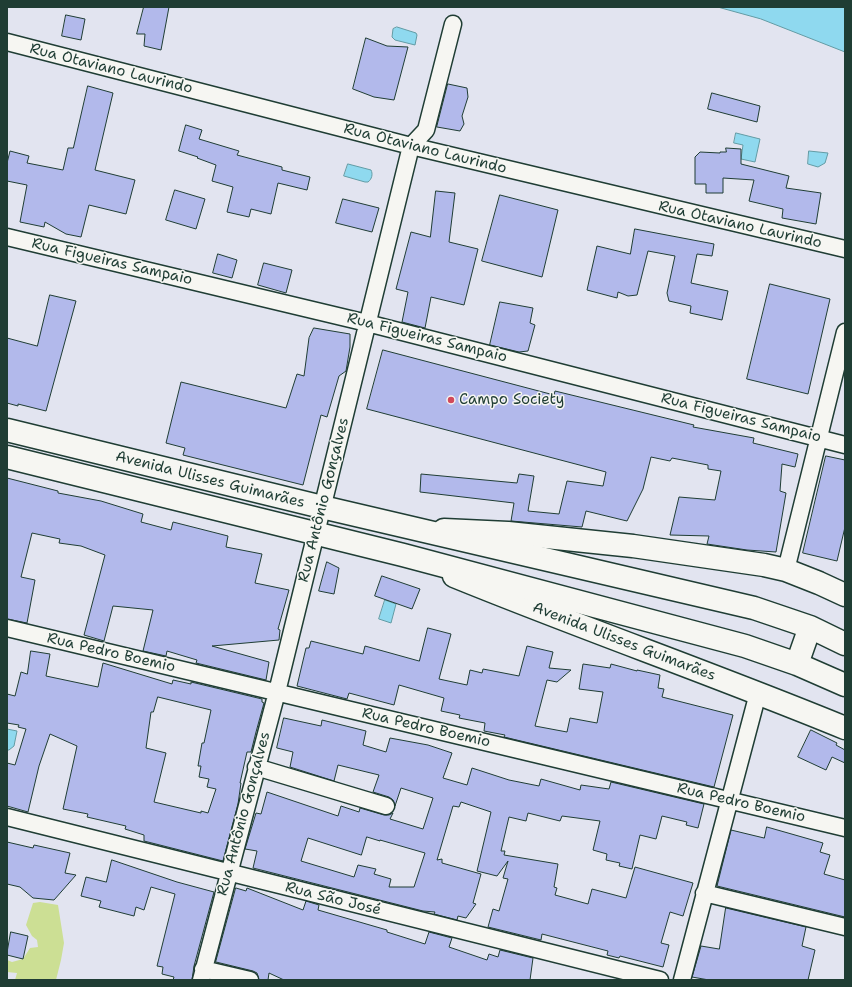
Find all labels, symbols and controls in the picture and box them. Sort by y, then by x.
street label: Rua Otaviano Laurindo [28,40,194,98]
street label: Rua Otaviano Laurindo [342,120,508,178]
street label: Rua Otaviano Laurindo [656,197,824,253]
street label: Rua Figueiras Sampaio [30,235,194,289]
street label: Rua Figueiras Sampaio [345,309,509,367]
street label: Rua Figueiras Sampaio [659,389,823,447]
place label: Campo Society [459,391,564,409]
marker: Campo Society [446,395,456,405]
street label: Rua Antônio Gonçalves [295,416,353,584]
street label: Avenida Ulisses Guimarães [114,448,306,512]
street label: Avenida Ulisses Guimarães [530,599,718,685]
street label: Rua Pedro Boemio [45,629,177,677]
street label: Rua Pedro Boemio [360,704,492,752]
street label: Rua Antônio Gonçalves [213,730,275,898]
street label: Rua Pedro Boemio [675,779,807,827]
street label: Rua São José [283,878,383,920]

